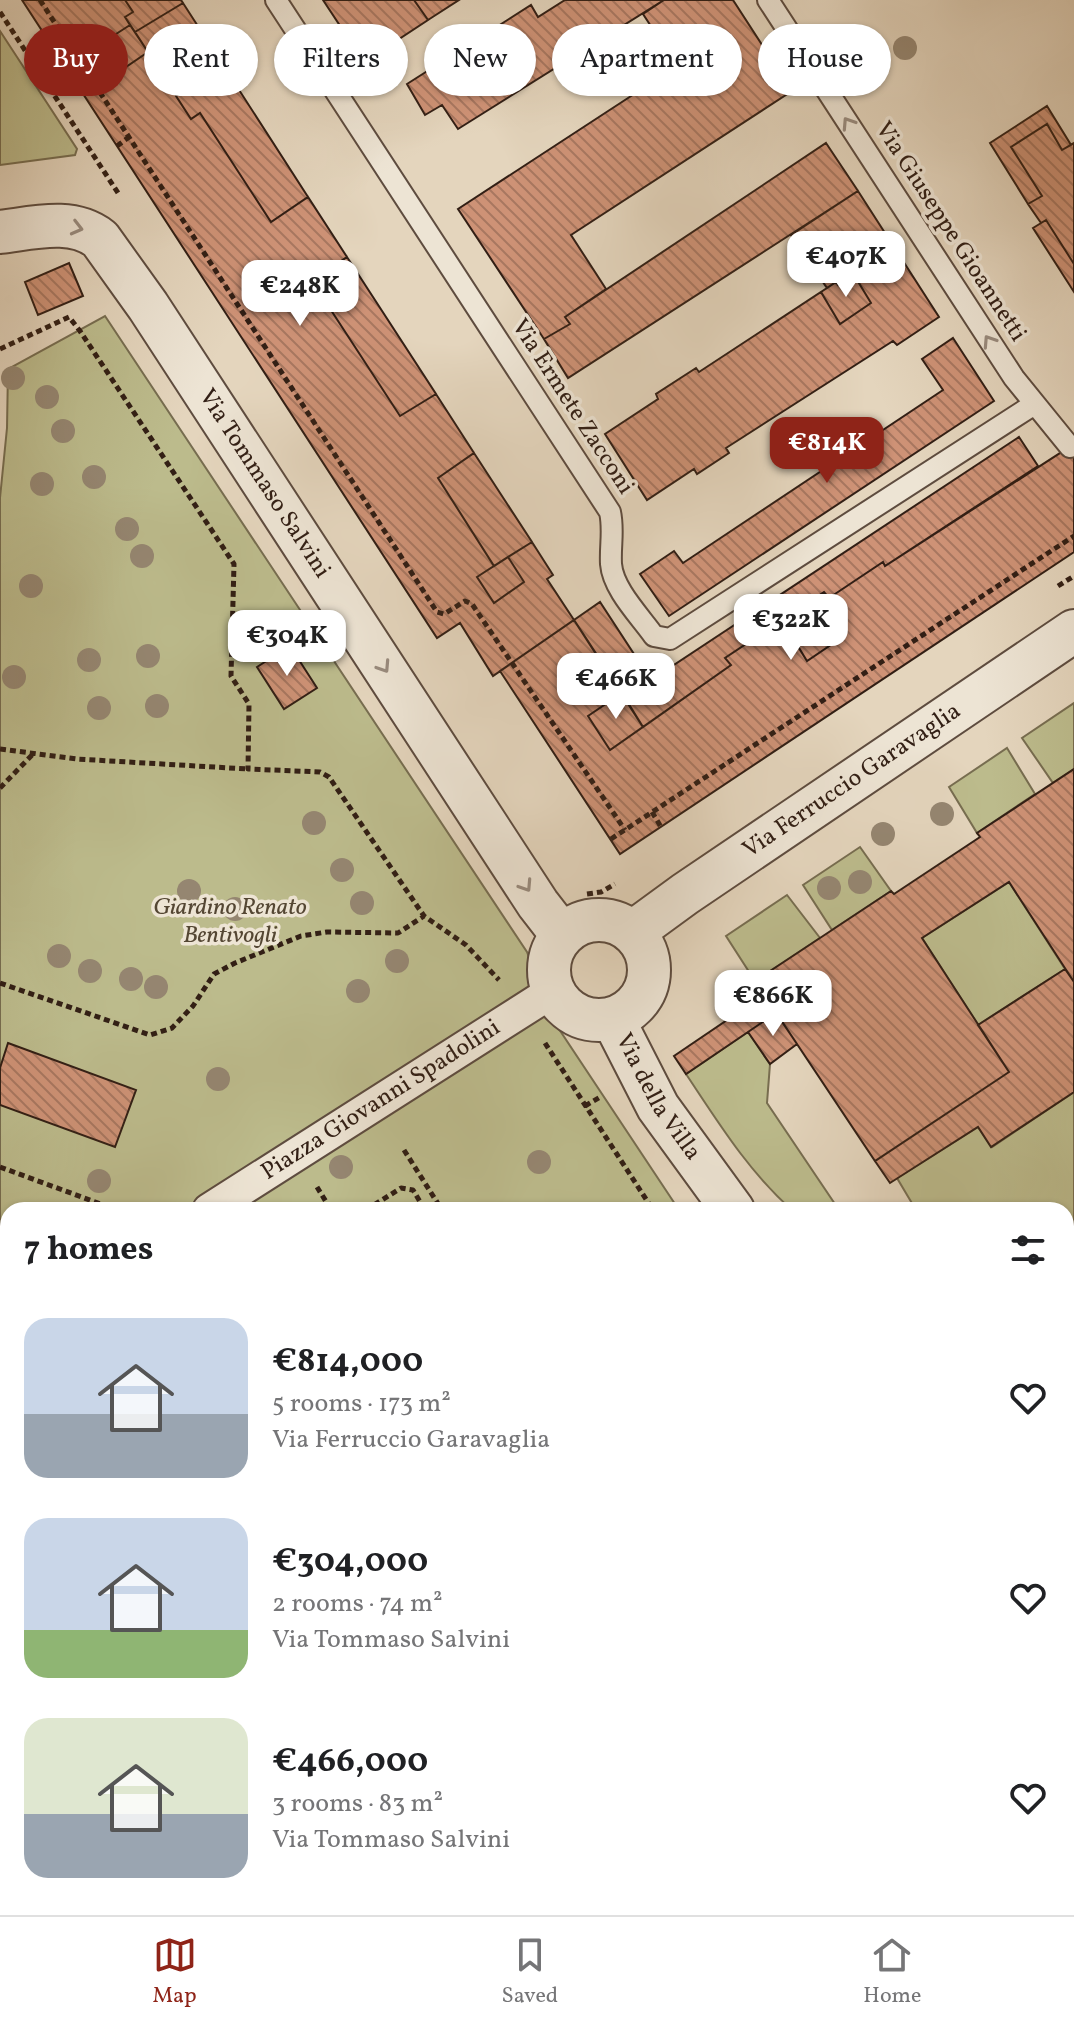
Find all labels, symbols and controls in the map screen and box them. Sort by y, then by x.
chip: Buy [24,24,128,96]
chip: Rent [144,24,258,96]
chip: Filters [274,24,408,96]
chip: New [424,24,536,96]
chip: Apartment [552,24,742,96]
chip: House [758,24,891,96]
street label: Via Giuseppe Gioannetti [866,115,1034,349]
one-way arrow [842,117,857,131]
one-way arrow [70,219,84,236]
pin: €407K [790,231,902,299]
text: €407K [805,239,887,275]
pin: €248K [244,260,356,328]
text: €248K [260,268,340,304]
street label: Via Ermete Zacconi [502,312,642,502]
one-way arrow [984,335,999,349]
street label: Via Tommaso Salvini [190,383,338,585]
pin: €814K [771,417,883,485]
text: €814K [788,425,866,461]
pin: €322K [735,594,847,662]
text: €322K [752,602,830,638]
pin: €304K [231,610,343,678]
text: €304K [246,618,328,654]
pin: €466K [560,653,672,721]
one-way arrow [375,659,390,673]
text: €466K [575,661,657,697]
street label: Via Ferruccio Garavaglia [736,695,968,867]
one-way arrow [516,877,531,891]
park label: Giardino Renato Bentivogli [153,891,307,953]
pin: €866K [717,970,829,1038]
text: €866K [733,978,813,1014]
street label: Piazza Giovanni Spadolini [255,1012,507,1189]
street label: Via della Villa [606,1028,709,1168]
text: 7 homes [24,1227,153,1274]
icon: filters [1006,1228,1050,1272]
text: €814,000 [272,1339,423,1386]
icon: home [88,1350,184,1446]
icon: heart [1006,1376,1050,1420]
text: 5 rooms · 173 m² [272,1386,451,1422]
text: Via Ferruccio Garavaglia [272,1422,550,1458]
text: €304,000 [272,1539,428,1586]
icon: home [88,1550,184,1646]
icon: heart [1006,1576,1050,1620]
text: 2 rooms · 74 m² [272,1586,443,1622]
text: Via Tommaso Salvini [272,1622,510,1658]
text: €466,000 [272,1739,428,1786]
icon: home [88,1750,184,1846]
icon: heart [1006,1776,1050,1820]
text: 3 rooms · 83 m² [272,1786,443,1822]
text: Via Tommaso Salvini [272,1822,510,1858]
tab: Map [153,1933,197,2012]
tab: Saved [502,1933,558,2012]
tab: Home [863,1933,921,2012]

